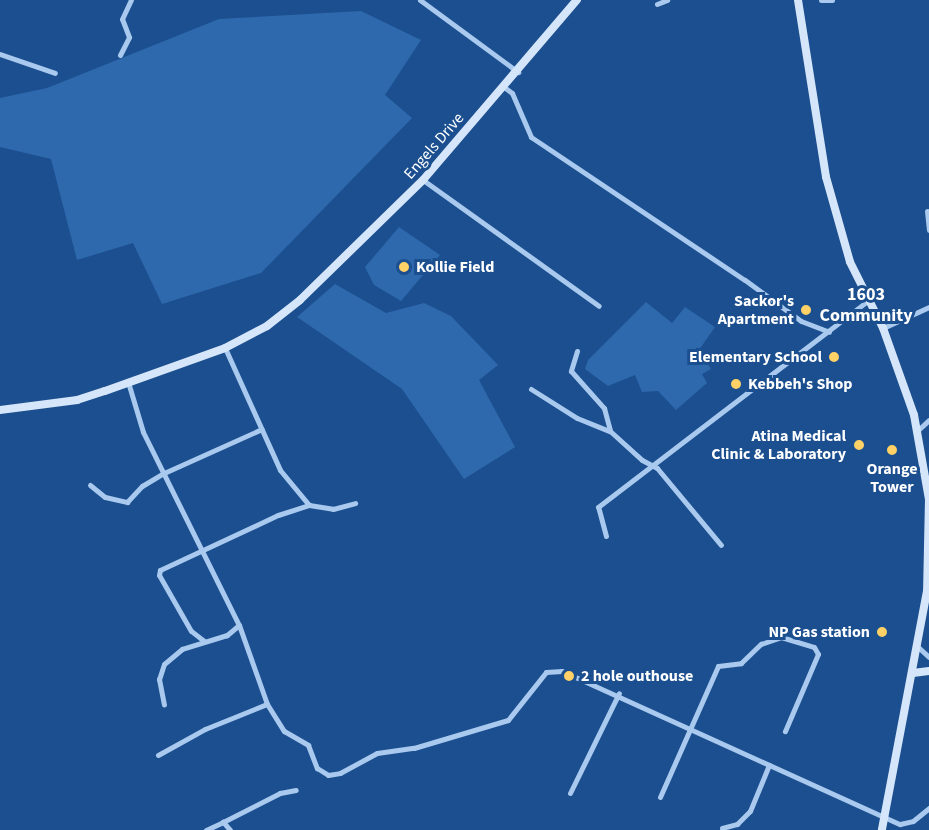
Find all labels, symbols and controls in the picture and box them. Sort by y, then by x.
street label: Engels Drive [400,109,468,183]
place label: Kollie Field [416,257,494,277]
marker: Kollie Field [397,260,411,274]
district label: 1603 Community [819,285,913,328]
place label: Sackor's Apartment [718,291,794,329]
marker: Sackor's Apartment [799,303,813,317]
place label: Elementary School [689,347,822,367]
marker: Elementary School [827,350,841,364]
place label: Kebbeh's Shop [748,374,852,394]
marker: Kebbeh's Shop [729,377,743,391]
place label: Atina Medical Clinic & Laboratory [711,426,846,464]
marker: Atina Medical Clinic & Laboratory [850,436,868,454]
marker: Orange Tower [885,443,899,457]
place label: Orange Tower [867,459,917,497]
place label: NP Gas station [768,622,870,642]
marker: NP Gas station [875,625,889,639]
place label: 2 hole outhouse [581,666,693,686]
marker: 2 hole outhouse [562,669,576,683]

